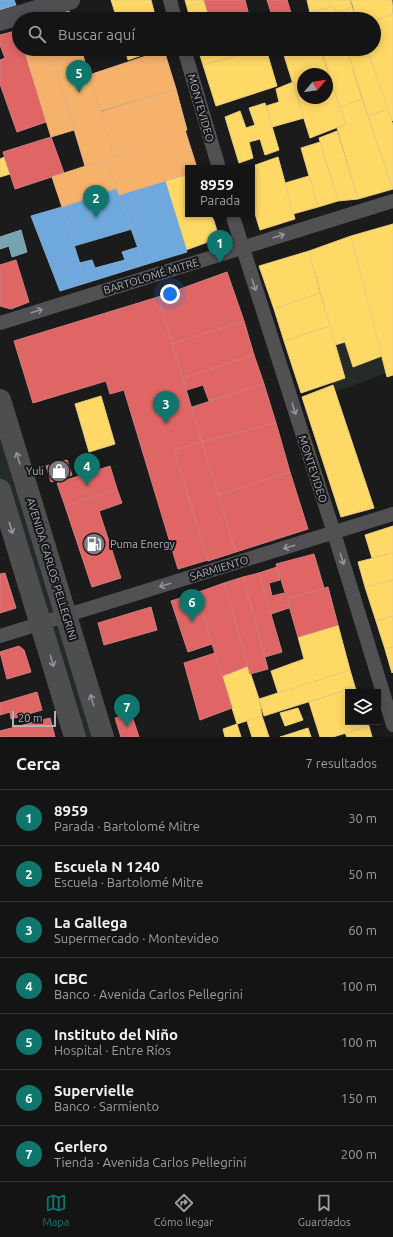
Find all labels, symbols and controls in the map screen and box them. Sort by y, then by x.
search box [12,12,381,56]
icon: search [26,23,48,45]
text: Buscar aquí [58,26,135,43]
pin: 5 [66,60,92,93]
north arrow [297,68,333,104]
street label: MONTEVIDEO [186,73,216,143]
popup [185,165,255,217]
text: 8959 [200,176,234,193]
pin: 2 [83,185,109,218]
text: Parada [200,193,240,207]
pin: 1 [207,230,233,263]
one-way arrow [272,232,285,239]
street label: BARTOLOMÉ MITRE [102,255,200,296]
one-way arrow [250,279,258,291]
your location [160,284,180,304]
one-way arrow [31,307,44,314]
pin: 3 [153,391,179,424]
one-way arrow [291,402,298,415]
street label: MONTEVIDEO [296,434,330,504]
one-way arrow [14,452,21,465]
pin: 4 [74,453,100,486]
shop icon: Yuli [46,458,72,484]
place label: Yuli [26,465,44,477]
street label: AVENIDA CARLOS PELLEGRINI [25,496,79,642]
one-way arrow [8,521,15,534]
fuel station icon: Puma Energy [81,531,107,557]
place label: Puma Energy [110,538,176,550]
one-way arrow [283,543,295,551]
one-way arrow [339,552,346,565]
street label: SARMIENTO [188,553,250,583]
one-way arrow [158,582,171,589]
pin: 6 [179,589,205,622]
one-way arrow [49,654,56,667]
map controls [345,689,381,725]
button: layers [345,689,381,725]
one-way arrow [87,694,95,706]
pin: 7 [114,694,140,727]
scale bar [12,709,56,728]
text: 20 m [18,712,42,724]
text: Cerca [16,754,61,773]
text: 7 resultados [306,756,377,770]
text: 8959 [54,802,88,819]
text: 1 [25,811,33,825]
text: 30 m [348,811,377,825]
text: Parada · Bartolomé Mitre [54,819,200,833]
text: Escuela N 1240 [54,858,160,875]
text: 2 [25,867,33,881]
text: 50 m [348,867,377,881]
text: Escuela · Bartolomé Mitre [54,875,203,889]
text: La Gallega [54,914,127,931]
text: 3 [25,923,33,937]
text: 60 m [348,923,377,937]
text: Supermercado · Montevideo [54,931,219,945]
text: ICBC [54,970,88,987]
text: 4 [25,979,33,993]
text: 100 m [341,979,377,993]
text: Banco · Avenida Carlos Pellegrini [54,987,243,1001]
text: Instituto del Niño [54,1026,178,1043]
text: 5 [25,1035,33,1049]
text: 100 m [341,1035,377,1049]
text: Hospital · Entre Ríos [54,1043,171,1057]
text: Supervielle [54,1082,134,1099]
text: 6 [25,1091,33,1105]
text: 150 m [341,1091,377,1105]
text: Banco · Sarmiento [54,1099,159,1113]
text: Gerlero [54,1138,107,1155]
text: 7 [25,1147,33,1161]
text: 200 m [341,1147,377,1161]
text: Tienda · Avenida Carlos Pellegrini [54,1155,246,1169]
tab: Mapa [42,1192,69,1228]
tab: Cómo llegar [154,1192,213,1228]
tab: Guardados [298,1192,351,1228]

